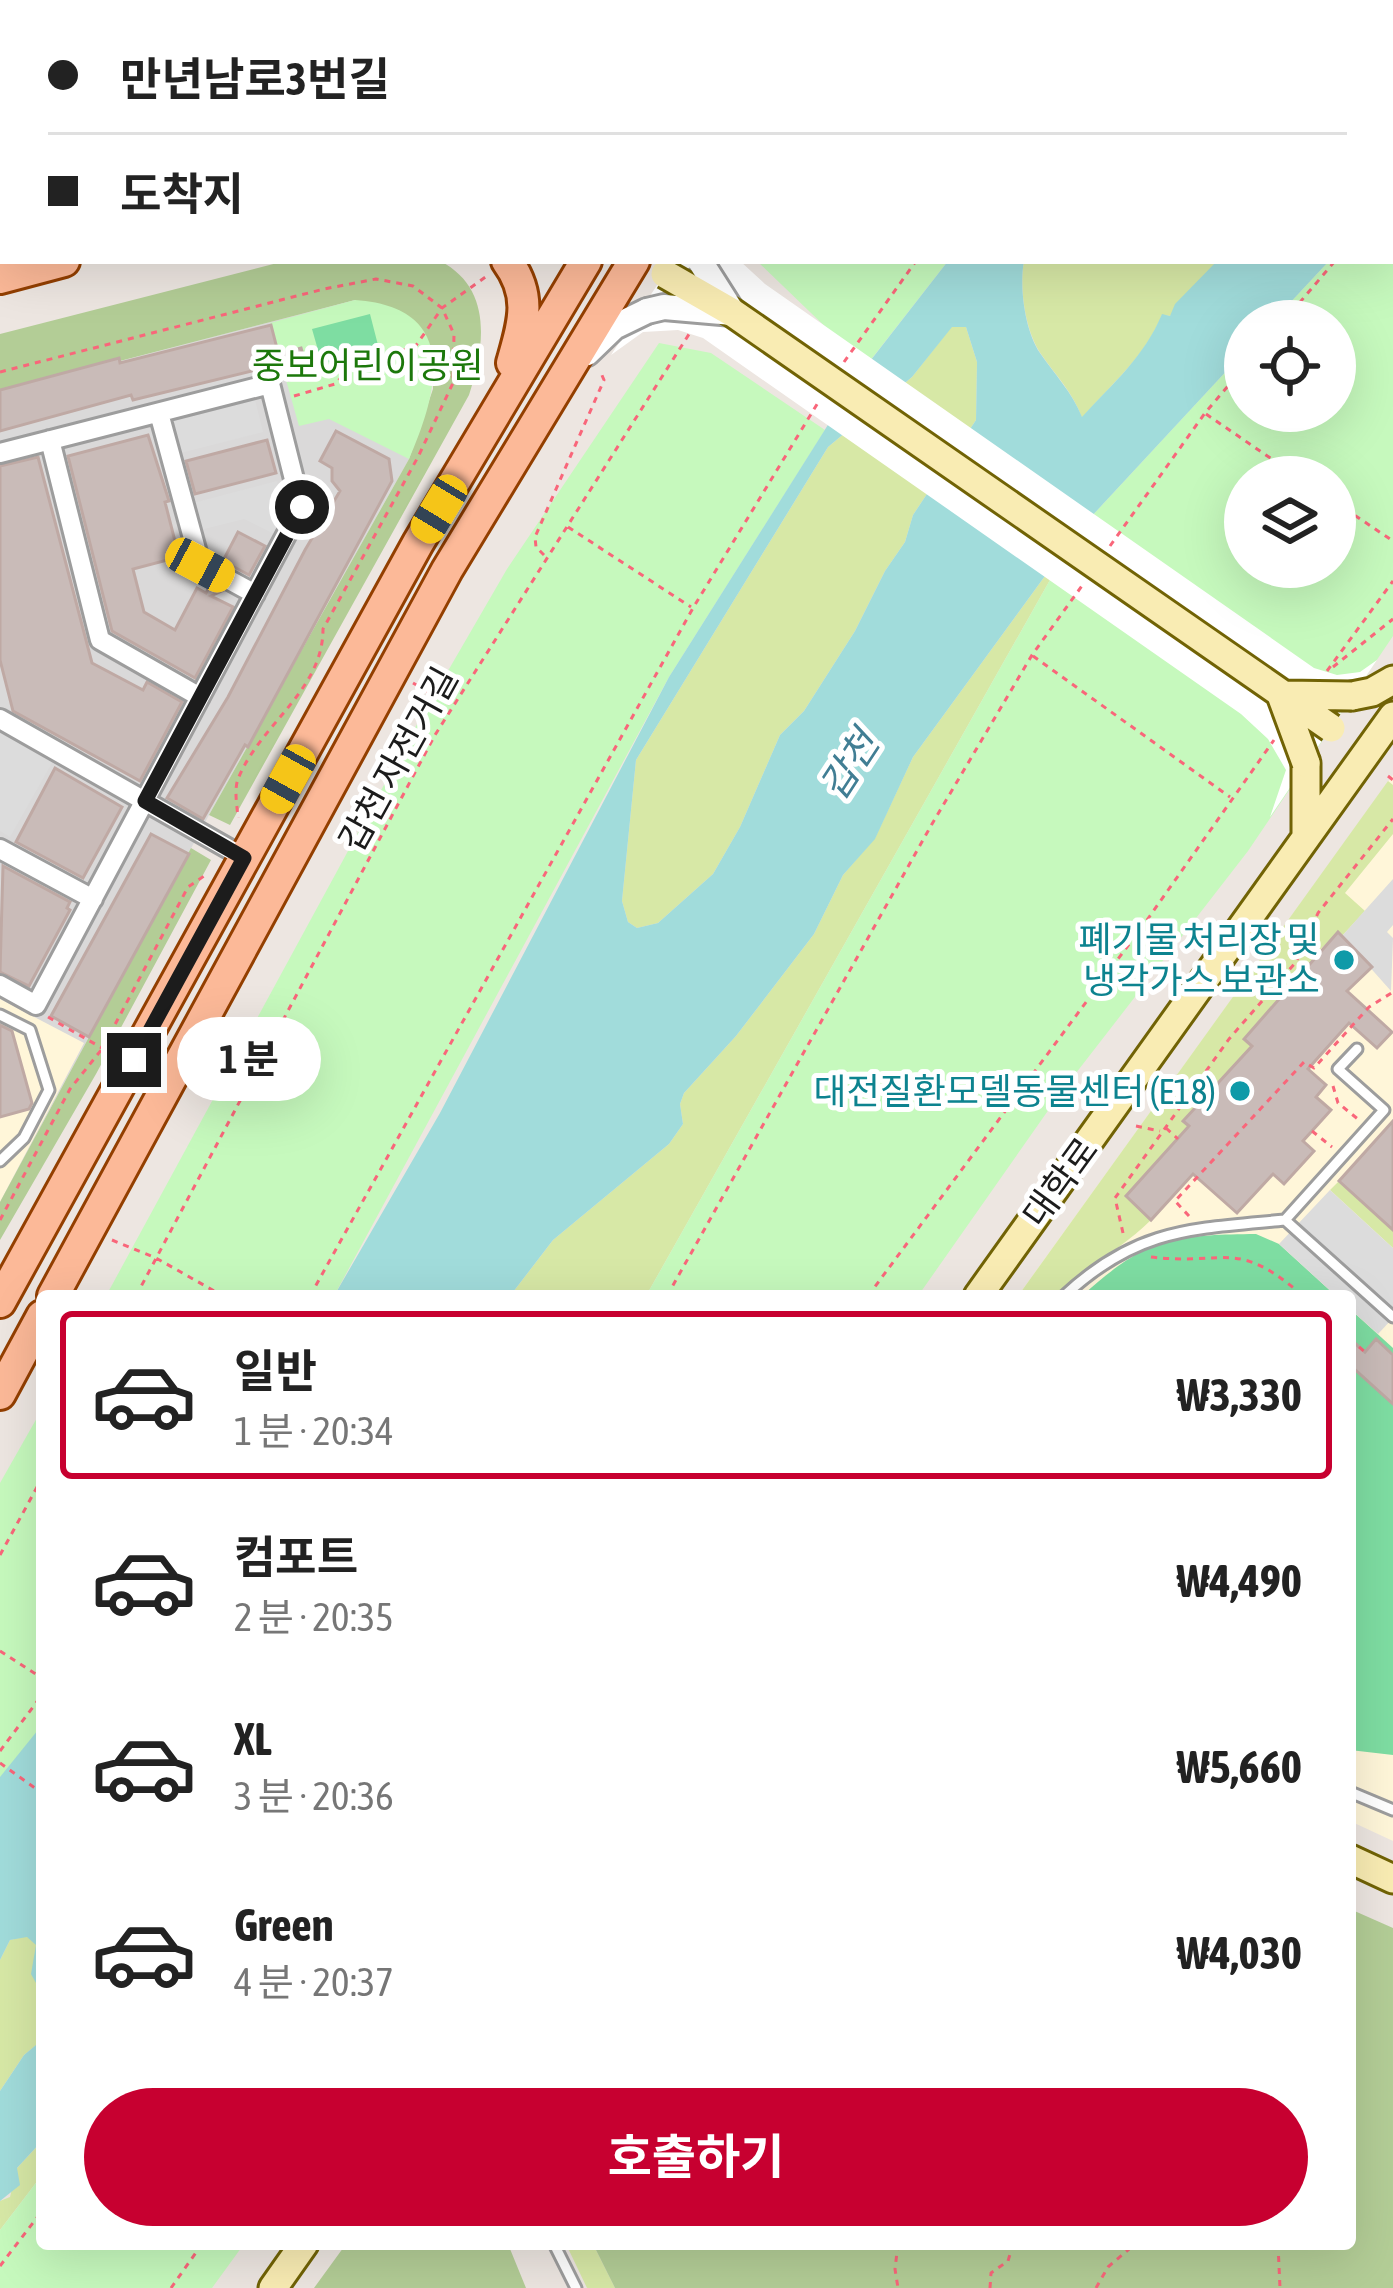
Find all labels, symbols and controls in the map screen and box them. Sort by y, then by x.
text: 만년남로3번길 [120,53,390,105]
text: 도착지 [120,168,244,220]
map controls [1224,300,1356,588]
button: locate [1224,300,1356,432]
park label: 중보어린이공원 [252,344,484,386]
button: layers [1224,456,1356,588]
car [405,469,473,549]
route start [275,480,329,534]
car [160,532,240,598]
street label: 갑천 자전거길 [330,660,466,858]
water label: 갑천 [811,719,889,807]
car [255,739,321,819]
place label: 폐기물 처리장 및 냉각가스 보관소 [1078,918,1320,1001]
marker: 폐기물 처리장 및 냉각가스 보관소 [1331,947,1357,973]
callout: 1 분 [176,1018,320,1102]
route end [107,1033,161,1087]
text: 1 분 [219,1037,279,1081]
place label: 대전질환모델동물센터 (E18) [813,1070,1216,1112]
marker: 대전질환모델동물센터 (E18) [1227,1078,1253,1104]
street label: 대학로 [1014,1129,1106,1235]
icon: car [90,1341,198,1449]
text: 일반 [234,1345,317,1397]
text: ₩3,330 [1177,1369,1302,1421]
text: 1 분 · 20:34 [234,1409,394,1453]
icon: car [90,1527,198,1635]
text: 컴포트 [234,1531,358,1583]
text: ₩4,490 [1177,1555,1302,1607]
text: 2 분 · 20:35 [234,1595,394,1639]
icon: car [90,1713,198,1821]
text: XL [234,1713,272,1765]
text: ₩5,660 [1177,1741,1302,1793]
text: 3 분 · 20:36 [234,1774,394,1818]
icon: car [90,1899,198,2007]
text: Green [234,1899,334,1951]
text: ₩4,030 [1177,1927,1302,1979]
text: 4 분 · 20:37 [234,1960,394,2004]
button: 호출하기 [84,2088,1308,2226]

